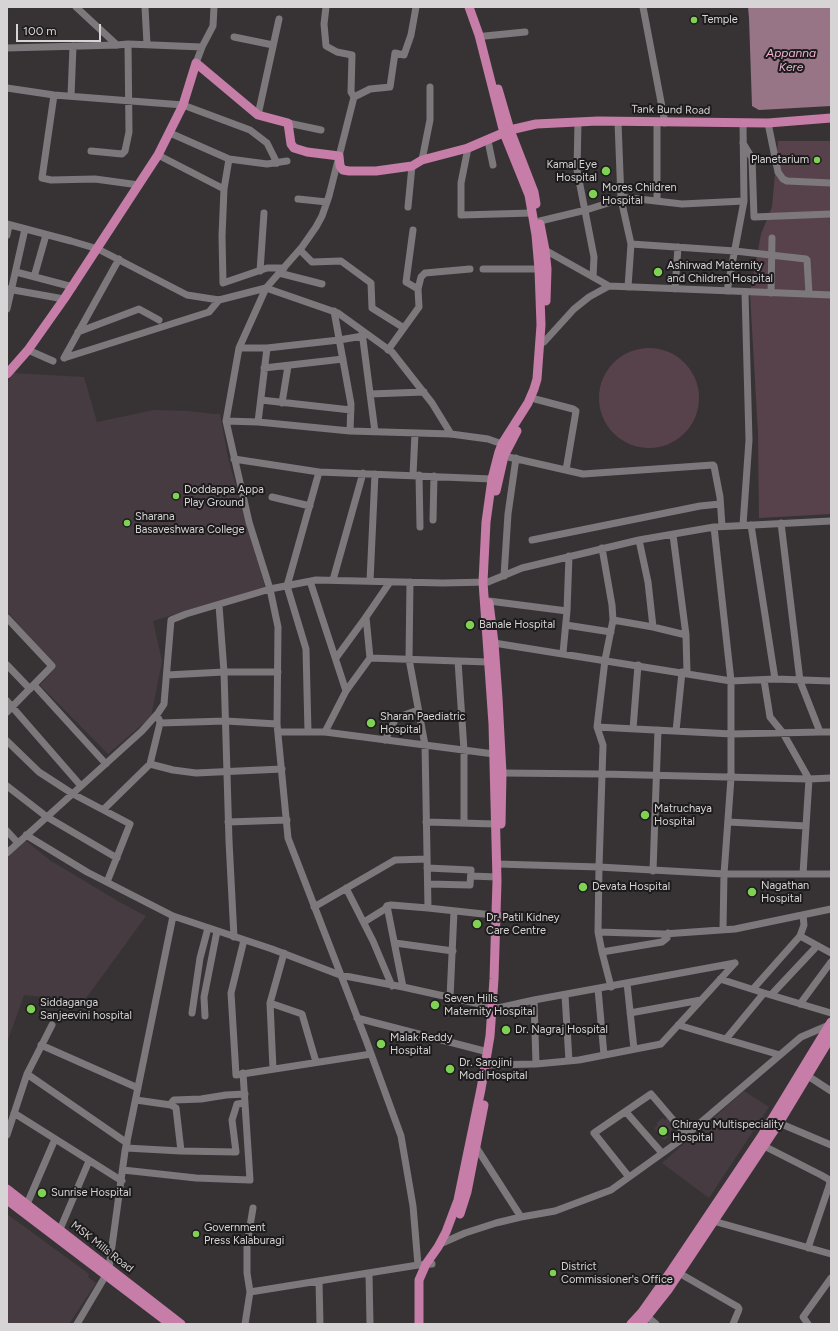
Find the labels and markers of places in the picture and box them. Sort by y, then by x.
place label: Temple [702,13,738,27]
marker: Temple [689,15,699,25]
place label: Planetarium [751,153,809,167]
marker: Planetarium [812,155,822,165]
place label: Kamal Eye Hospital [546,158,597,184]
marker: Kamal Eye Hospital [600,165,612,177]
place label: Mores Children Hospital [602,181,677,207]
marker: Mores Children Hospital [587,188,599,200]
place label: Ashirwad Maternity and Children Hospital [667,259,773,285]
marker: Ashirwad Maternity and Children Hospital [652,266,664,278]
place label: Doddappa Appa Play Ground [184,483,264,509]
marker: Doddappa Appa Play Ground [171,491,181,501]
place label: Sharana Basaveshwara College [135,510,245,536]
marker: Sharana Basaveshwara College [122,518,132,528]
place label: Banale Hospital [479,618,555,632]
marker: Banale Hospital [464,619,476,631]
place label: Sharan Paediatric Hospital [380,710,466,736]
marker: Sharan Paediatric Hospital [365,717,377,729]
place label: Matruchaya Hospital [654,802,712,828]
marker: Matruchaya Hospital [639,809,651,821]
place label: Nagathan Hospital [761,879,809,905]
place label: Devata Hospital [592,880,670,894]
marker: Devata Hospital [577,881,589,893]
marker: Nagathan Hospital [746,886,758,898]
place label: Dr. Patil Kidney Care Centre [486,911,559,937]
marker: Dr. Patil Kidney Care Centre [471,918,483,930]
place label: Seven Hills Maternity Hospital [444,992,535,1018]
place label: Siddaganga Sanjeevini hospital [40,996,132,1022]
marker: Seven Hills Maternity Hospital [429,999,441,1011]
marker: Siddaganga Sanjeevini hospital [25,1003,37,1015]
place label: Dr. Nagraj Hospital [515,1023,608,1037]
marker: Dr. Nagraj Hospital [500,1024,512,1036]
place label: Malak Reddy Hospital [390,1031,453,1057]
marker: Malak Reddy Hospital [375,1038,387,1050]
place label: Dr. Sarojini Modi Hospital [459,1056,527,1082]
marker: Dr. Sarojini Modi Hospital [444,1063,456,1075]
place label: Chirayu Multispeciality Hospital [672,1118,784,1144]
marker: Chirayu Multispeciality Hospital [657,1125,669,1137]
place label: Sunrise Hospital [51,1186,131,1200]
marker: Sunrise Hospital [36,1187,48,1199]
place label: Government Press Kalaburagi [204,1221,284,1247]
marker: Government Press Kalaburagi [191,1229,201,1239]
place label: District Commissioner's Office [561,1260,673,1286]
marker: District Commissioner's Office [548,1268,558,1278]

